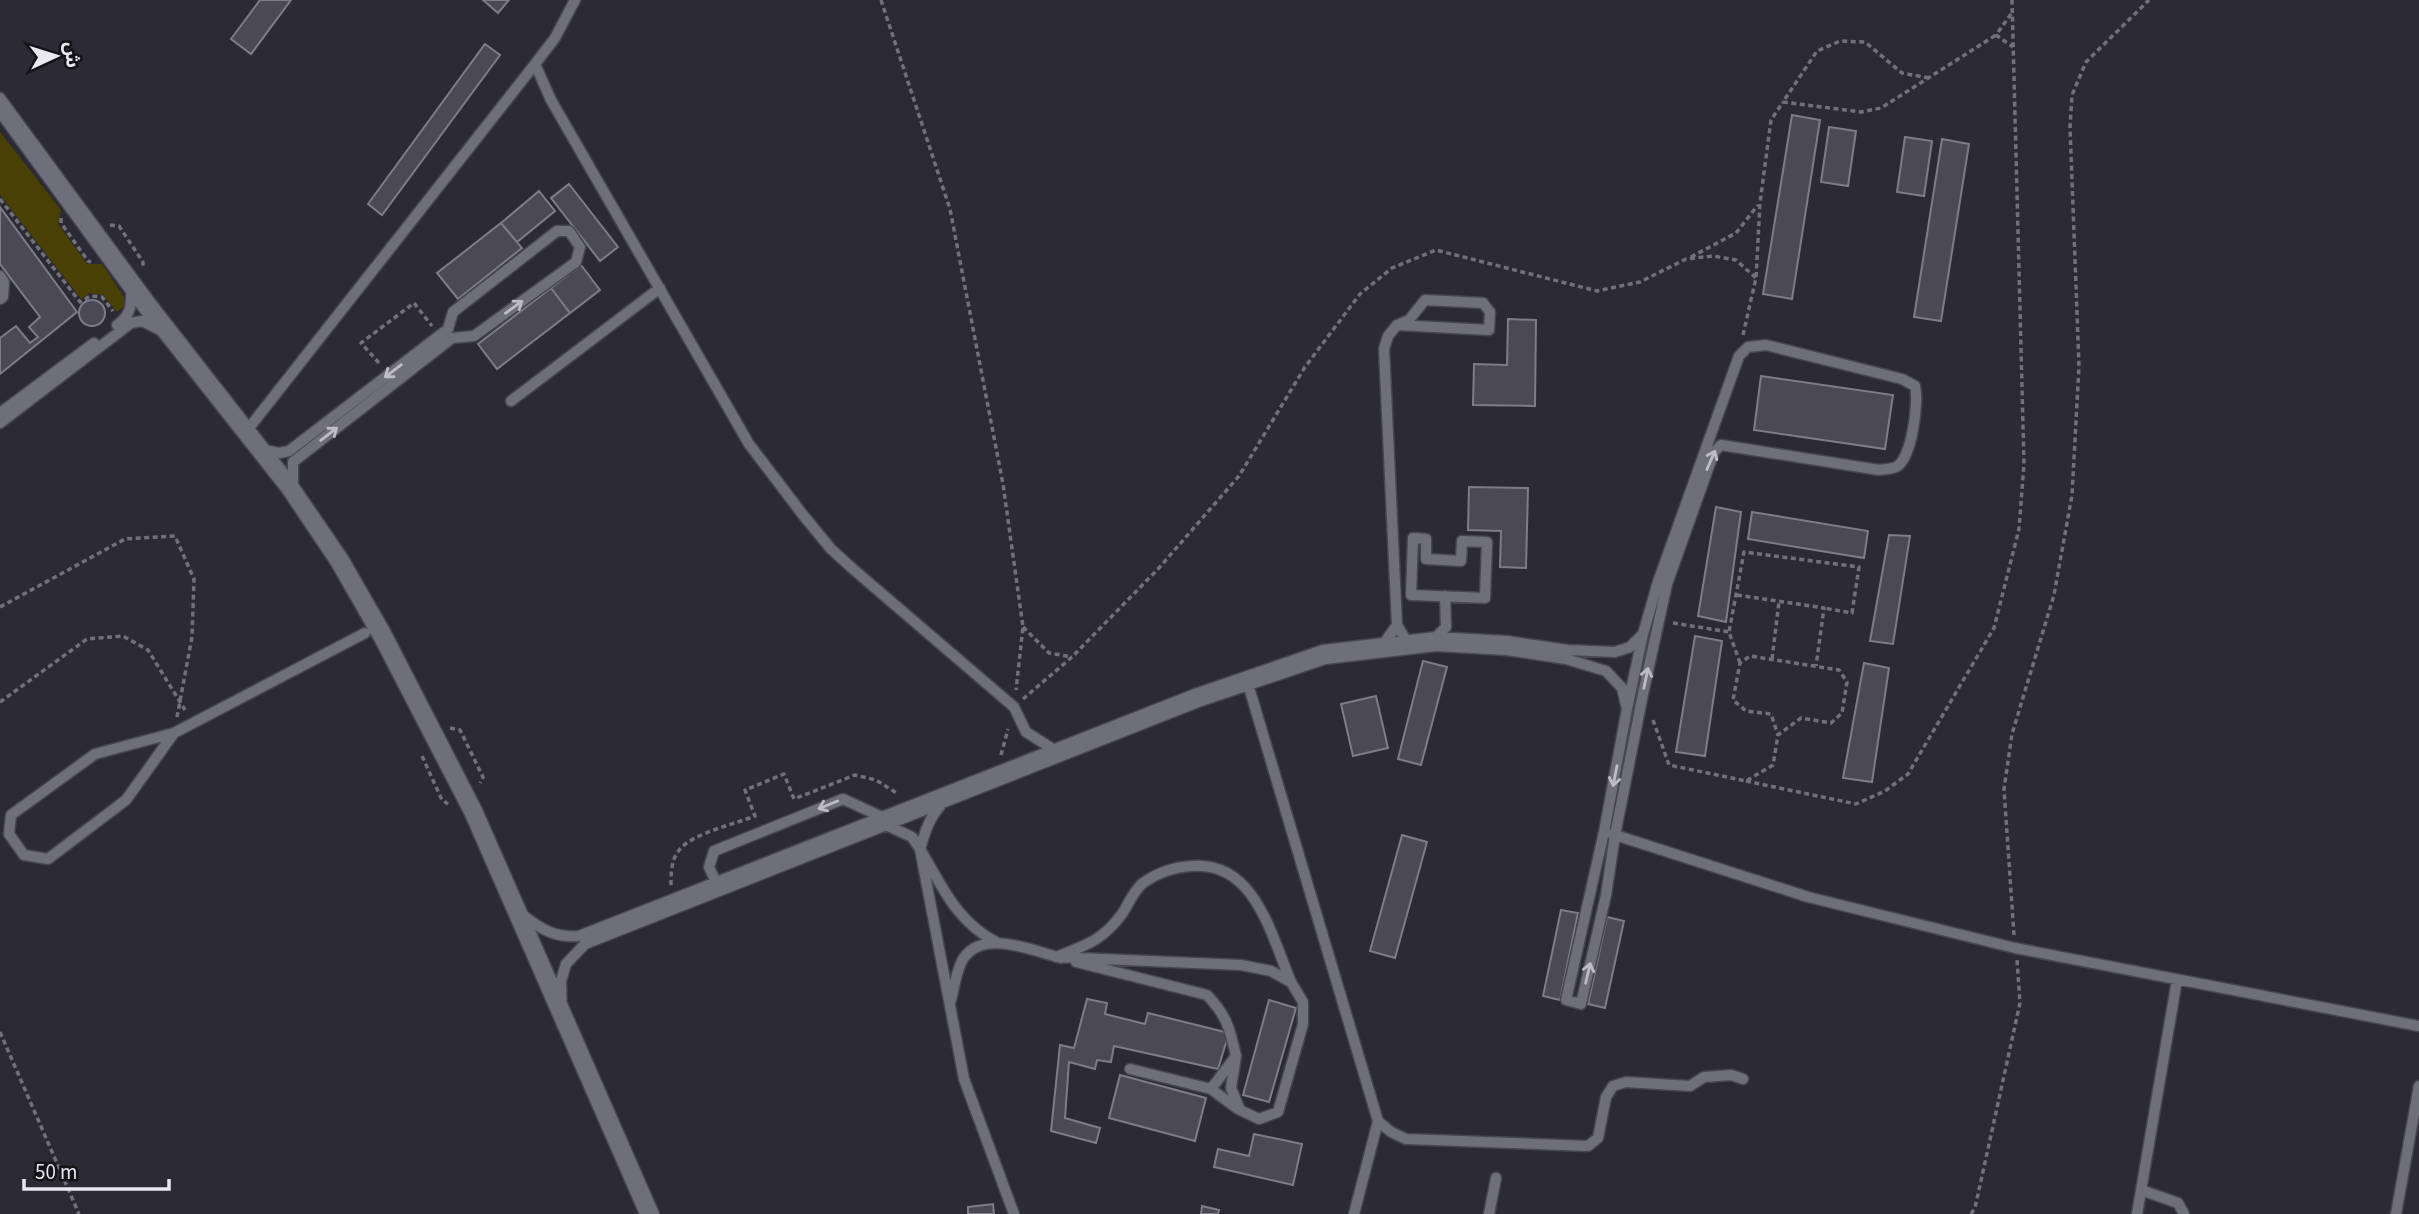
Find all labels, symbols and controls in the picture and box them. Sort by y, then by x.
north arrow [21,21,91,91]
text: ش [57,41,86,69]
one-way arrow [504,300,523,314]
one-way arrow [385,363,403,378]
one-way arrow [319,427,338,442]
one-way arrow [1706,450,1719,472]
one-way arrow [1640,667,1653,690]
one-way arrow [1608,764,1621,787]
one-way arrow [818,799,840,812]
one-way arrow [1582,962,1595,985]
scale bar [24,1148,170,1192]
text: 50 m [35,1157,77,1187]

